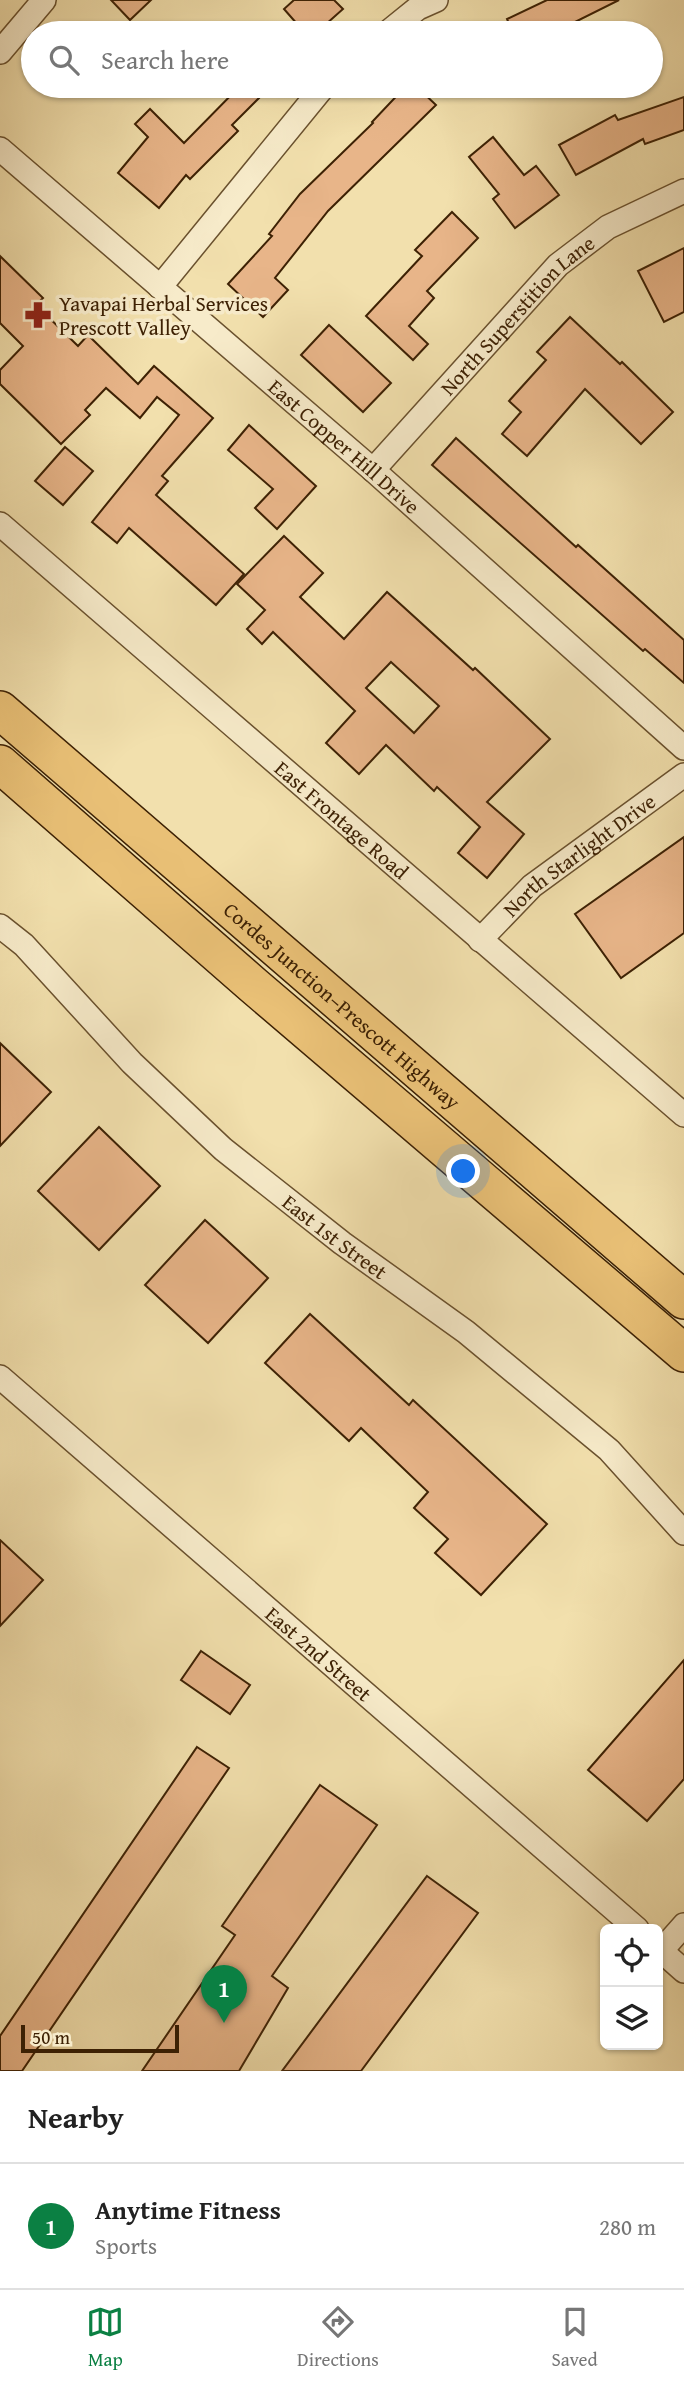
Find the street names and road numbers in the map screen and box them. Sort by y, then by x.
street label: North Superstition Lane [432,227,601,402]
street label: East Copper Hill Drive [262,371,427,521]
street label: East Frontage Road [268,753,416,887]
street label: North Starlight Drive [495,785,662,924]
street label: Cordes Junction–Prescott Highway [217,894,468,1117]
street label: East 1st Street [276,1186,394,1287]
street label: East 2nd Street [259,1598,379,1709]

